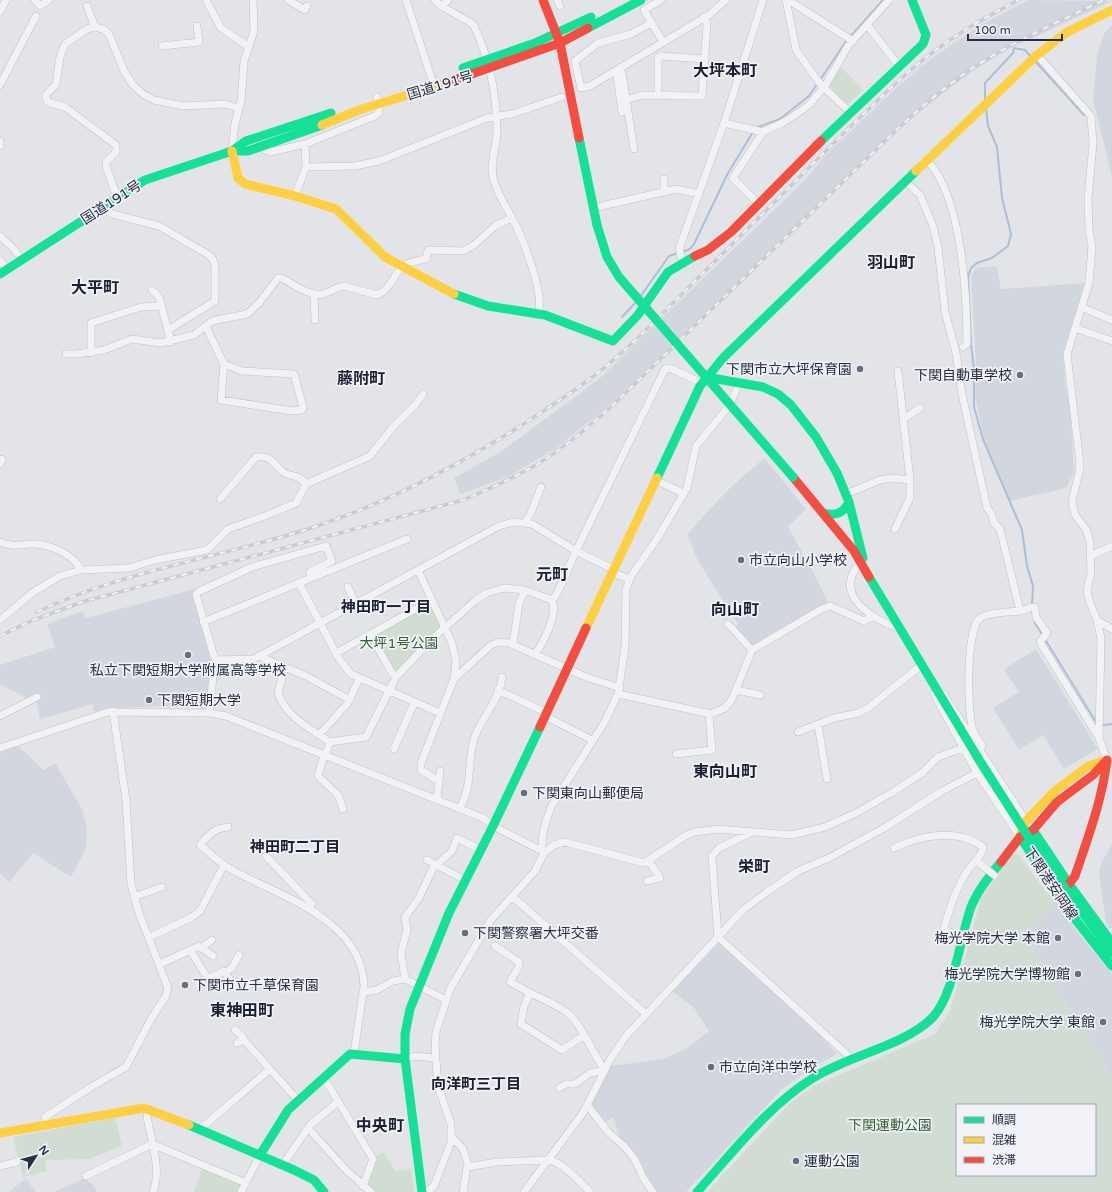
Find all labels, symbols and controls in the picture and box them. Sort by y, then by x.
scale bar [968,16,1062,42]
text: 100 m [974,23,1011,37]
district label: 大坪本町 [693,61,757,81]
street label: 国道191号 [405,67,475,104]
street label: 国道191号 [78,177,145,228]
district label: 羽山町 [867,253,915,273]
district label: 大平町 [71,278,119,298]
place label: 下関市立大坪保育園 [726,361,852,378]
marker: 下関市立大坪保育園 [855,364,865,374]
place label: 下関自動車学校 [914,367,1012,384]
district label: 藤附町 [337,369,385,389]
marker: 下関自動車学校 [1015,370,1025,380]
place label: 市立向山小学校 [749,552,847,569]
marker: 市立向山小学校 [736,555,746,565]
district label: 元町 [536,565,568,585]
district label: 神田町一丁目 [340,598,431,616]
district label: 向山町 [711,600,759,620]
park label: 大坪1号公園 [360,635,438,652]
marker: 私立下関短期大学附属高等学校 [183,650,193,660]
place label: 私立下関短期大学附属高等学校 [90,662,286,679]
place label: 下関短期大学 [157,692,241,709]
marker: 下関短期大学 [144,695,154,705]
district label: 東向山町 [693,762,757,782]
place label: 下関東向山郵便局 [532,785,644,802]
marker: 下関東向山郵便局 [519,788,529,798]
district label: 神田町二丁目 [249,838,340,856]
street label: 下関港安岡線 [1020,844,1081,923]
district label: 栄町 [738,857,770,877]
place label: 下関警察署大坪交番 [473,925,599,942]
marker: 下関警察署大坪交番 [460,928,470,938]
place label: 梅光学院大学 本館 [934,930,1050,947]
marker: 梅光学院大学 本館 [1053,933,1063,943]
place label: 梅光学院大学博物館 [944,966,1070,983]
marker: 梅光学院大学博物館 [1073,969,1083,979]
place label: 下関市立千草保育園 [193,977,319,994]
marker: 下関市立千草保育園 [180,980,190,990]
district label: 東神田町 [210,1001,274,1021]
place label: 梅光学院大学 東館 [979,1014,1095,1031]
marker: 梅光学院大学 東館 [1098,1017,1108,1027]
place label: 市立向洋中学校 [719,1059,817,1076]
marker: 市立向洋中学校 [706,1062,716,1072]
district label: 向洋町三丁目 [431,1075,521,1093]
legend [956,1104,1096,1176]
text: 順調 [992,1113,1016,1127]
district label: 中央町 [356,1116,404,1136]
park label: 下関運動公園 [848,1117,932,1134]
text: 混雑 [992,1133,1016,1147]
north arrow [16,1136,56,1176]
text: N [36,1143,52,1158]
place label: 運動公園 [804,1153,860,1170]
text: 渋滞 [992,1153,1016,1167]
marker: 運動公園 [791,1156,801,1166]

